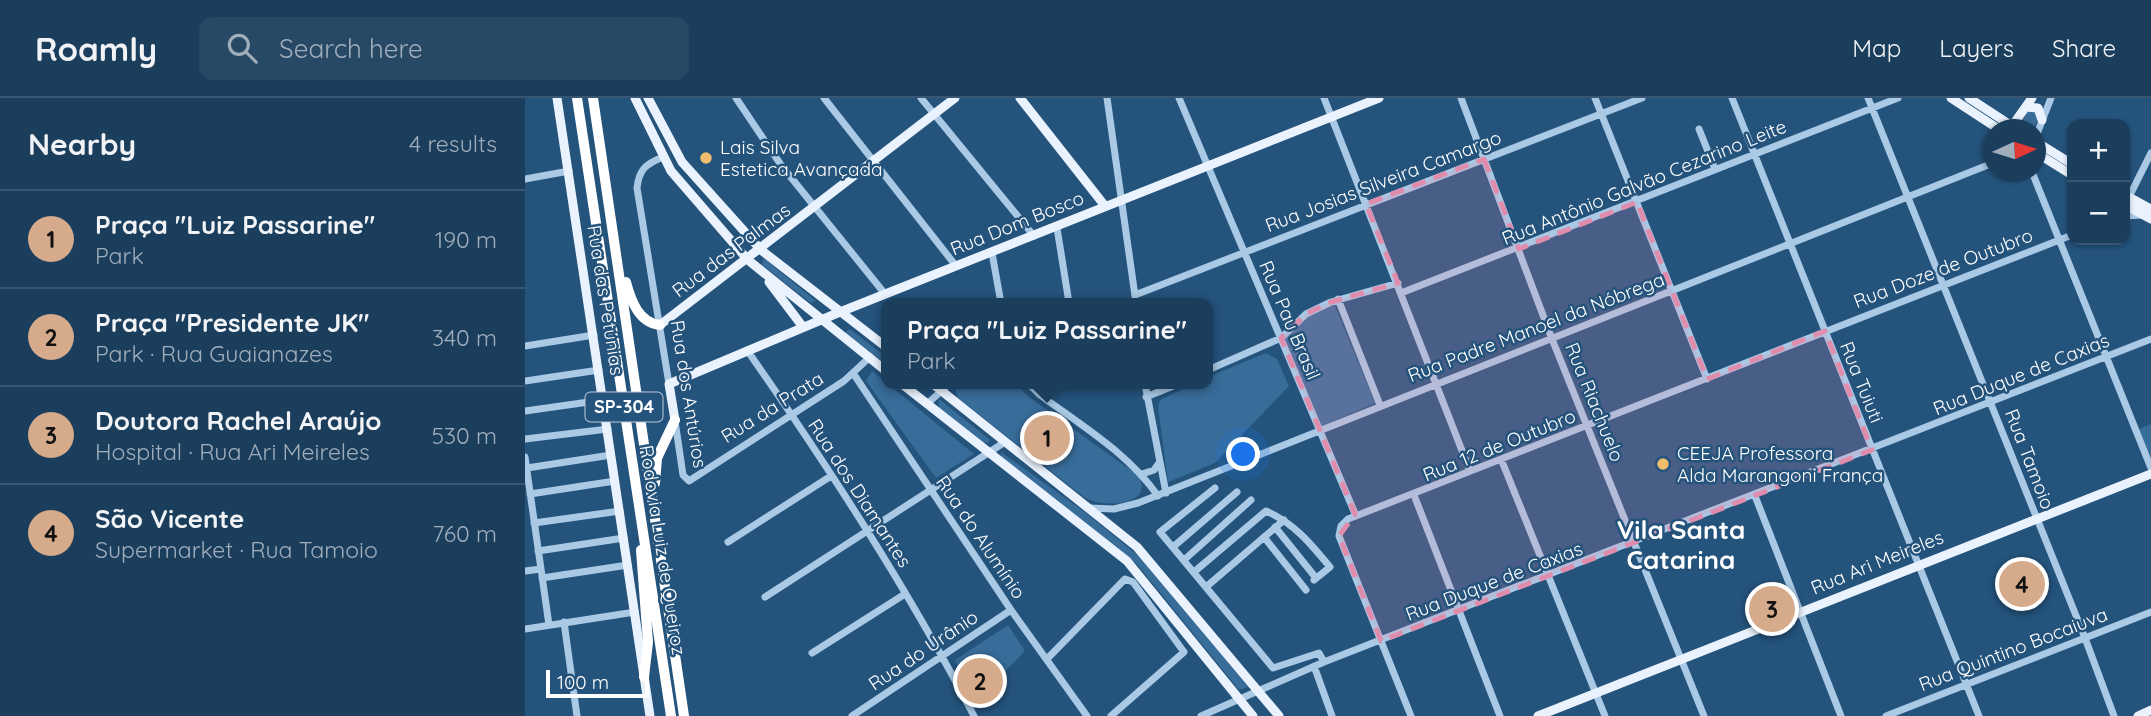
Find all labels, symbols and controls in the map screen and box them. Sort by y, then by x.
search box [199,17,689,80]
text: Roamly [35,28,157,69]
icon: search [223,29,261,67]
text: Search here [279,32,423,65]
text: Map [1852,33,1901,63]
text: Layers [1939,33,2014,63]
text: Share [2052,33,2116,63]
street label: Rua Antônio Galvão Cezarino Leite [1498,114,1790,250]
north arrow [1983,119,2046,182]
map controls [2067,119,2130,245]
button: + [2067,119,2130,182]
text: Nearby [28,125,136,163]
street label: Rua Josias Silveira Camargo [1262,125,1504,237]
text: 4 results [409,129,497,158]
place label: Lais Silva Estetica Avançada [720,135,883,181]
marker: Lais Silva Estetica Avançada [698,150,714,166]
button: − [2067,182,2130,245]
street label: Rua Dom Bosco [947,185,1087,261]
street label: Rua das Palmas [667,198,795,302]
text: Praça "Luiz Passarine" [95,208,375,241]
street label: Rua das Petúnias [582,223,630,377]
street label: Rua Doze de Outubro [1850,223,2036,313]
text: 1 [47,225,55,254]
text: 190 m [435,225,497,254]
text: Park [95,241,144,270]
street label: Rua Pau Brasil [1254,257,1326,383]
street label: Rua Padre Manoel da Nóbrega [1404,267,1668,387]
popup [881,298,1213,389]
text: Praça "Presidente JK" [95,306,370,339]
text: Praça "Luiz Passarine" [907,313,1187,346]
street label: Rua dos Antúrios [665,318,713,470]
text: 2 [44,323,58,352]
text: 340 m [432,323,497,352]
street label: Rua Duque de Caxias [1929,328,2113,420]
street label: Rua Tuiuti [1835,338,1889,426]
text: Park · Rua Guaianazes [95,339,333,368]
street label: Rua Riachuelo [1560,339,1630,465]
text: Park [907,346,956,375]
street label: Rua da Prata [716,366,828,448]
road number: SP-304 [585,393,663,422]
street label: Rua 12 de Outubro [1419,403,1579,487]
text: Doutora Rachel Araújo [95,404,382,437]
street label: Rua Tamoio [2000,405,2060,513]
pin: 1 [1024,412,1070,464]
street label: Rua dos Diamantes [803,414,917,572]
text: 3 [45,421,57,450]
text: 530 m [431,421,497,450]
text: Hospital · Rua Ari Meireles [95,437,370,466]
your location [1226,437,1260,471]
place label: CEEJA Professora Alda Marangoni França [1677,441,1883,487]
street label: Rodovia Luiz de Queiroz [635,443,691,657]
marker: CEEJA Professora Alda Marangoni França [1655,456,1671,472]
street label: Rua do Alumínio [931,471,1031,603]
text: São Vicente [95,502,244,535]
district label: Vila Santa Catarina [1617,513,1745,576]
text: 4 [44,519,58,548]
text: 760 m [433,519,497,548]
street label: Rua Ari Meireles [1807,524,1947,600]
text: Supermarket · Rua Tamoio [95,535,378,564]
street label: Rua Duque de Caxias [1402,536,1586,626]
pin: 4 [1999,558,2045,610]
pin: 3 [1749,583,1795,635]
street label: Rua Quintino Bocaiuva [1915,602,2111,696]
street label: Rua do Urânio [864,605,982,695]
pin: 2 [957,655,1003,707]
scale bar [546,667,649,699]
text: 100 m [557,670,609,694]

